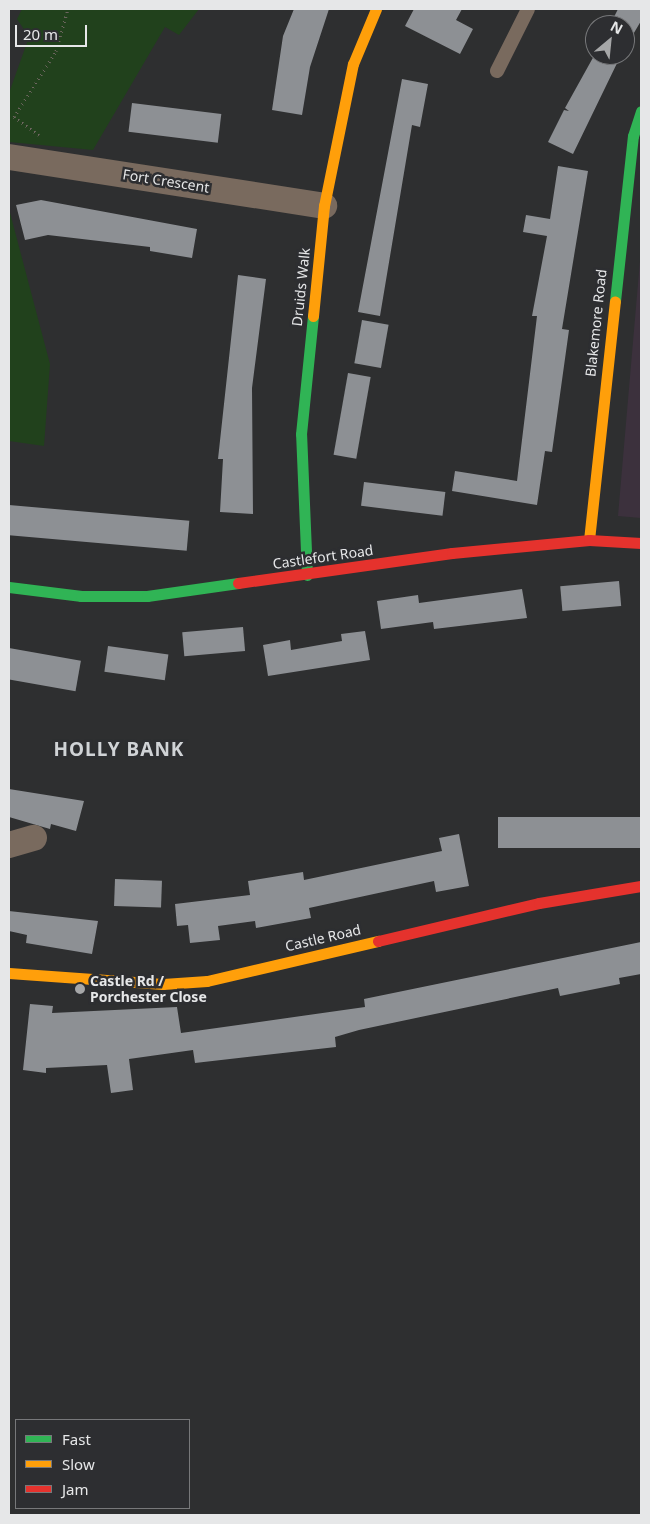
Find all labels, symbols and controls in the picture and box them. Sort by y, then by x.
scale bar [18,15,90,47]
north arrow [585,15,635,65]
text: N [607,16,626,38]
text: 20 m [23,24,58,44]
street label: Fort Crescent [121,166,211,196]
street label: Druids Walk [289,247,313,327]
street label: Blakemore Road [582,268,610,378]
street label: Castlefort Road [272,542,374,572]
district label: HOLLY BANK [52,739,186,761]
street label: Castle Road [283,921,363,955]
place label: Castle Rd / Porchester Close [90,973,207,1006]
marker: Castle Rd / Porchester Close [74,983,86,995]
legend [15,1419,190,1509]
text: Fast [62,1429,91,1449]
text: Slow [62,1454,95,1474]
text: Jam [62,1479,89,1499]

